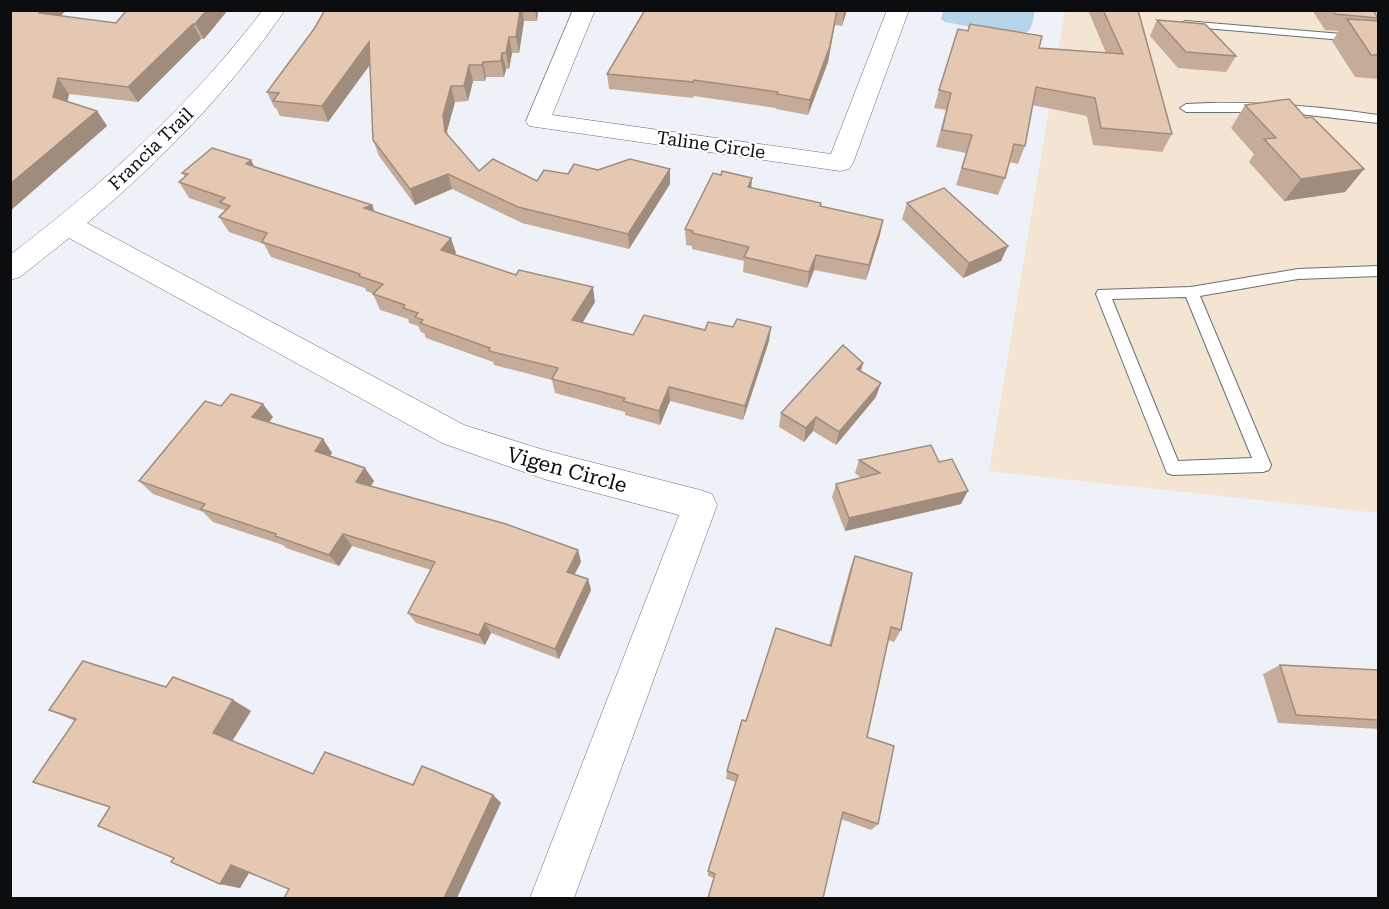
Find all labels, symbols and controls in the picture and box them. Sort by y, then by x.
street label: Francia Trail [104,103,198,194]
street label: Taline Circle [655,126,767,163]
street label: Vigen Circle [504,442,630,498]

